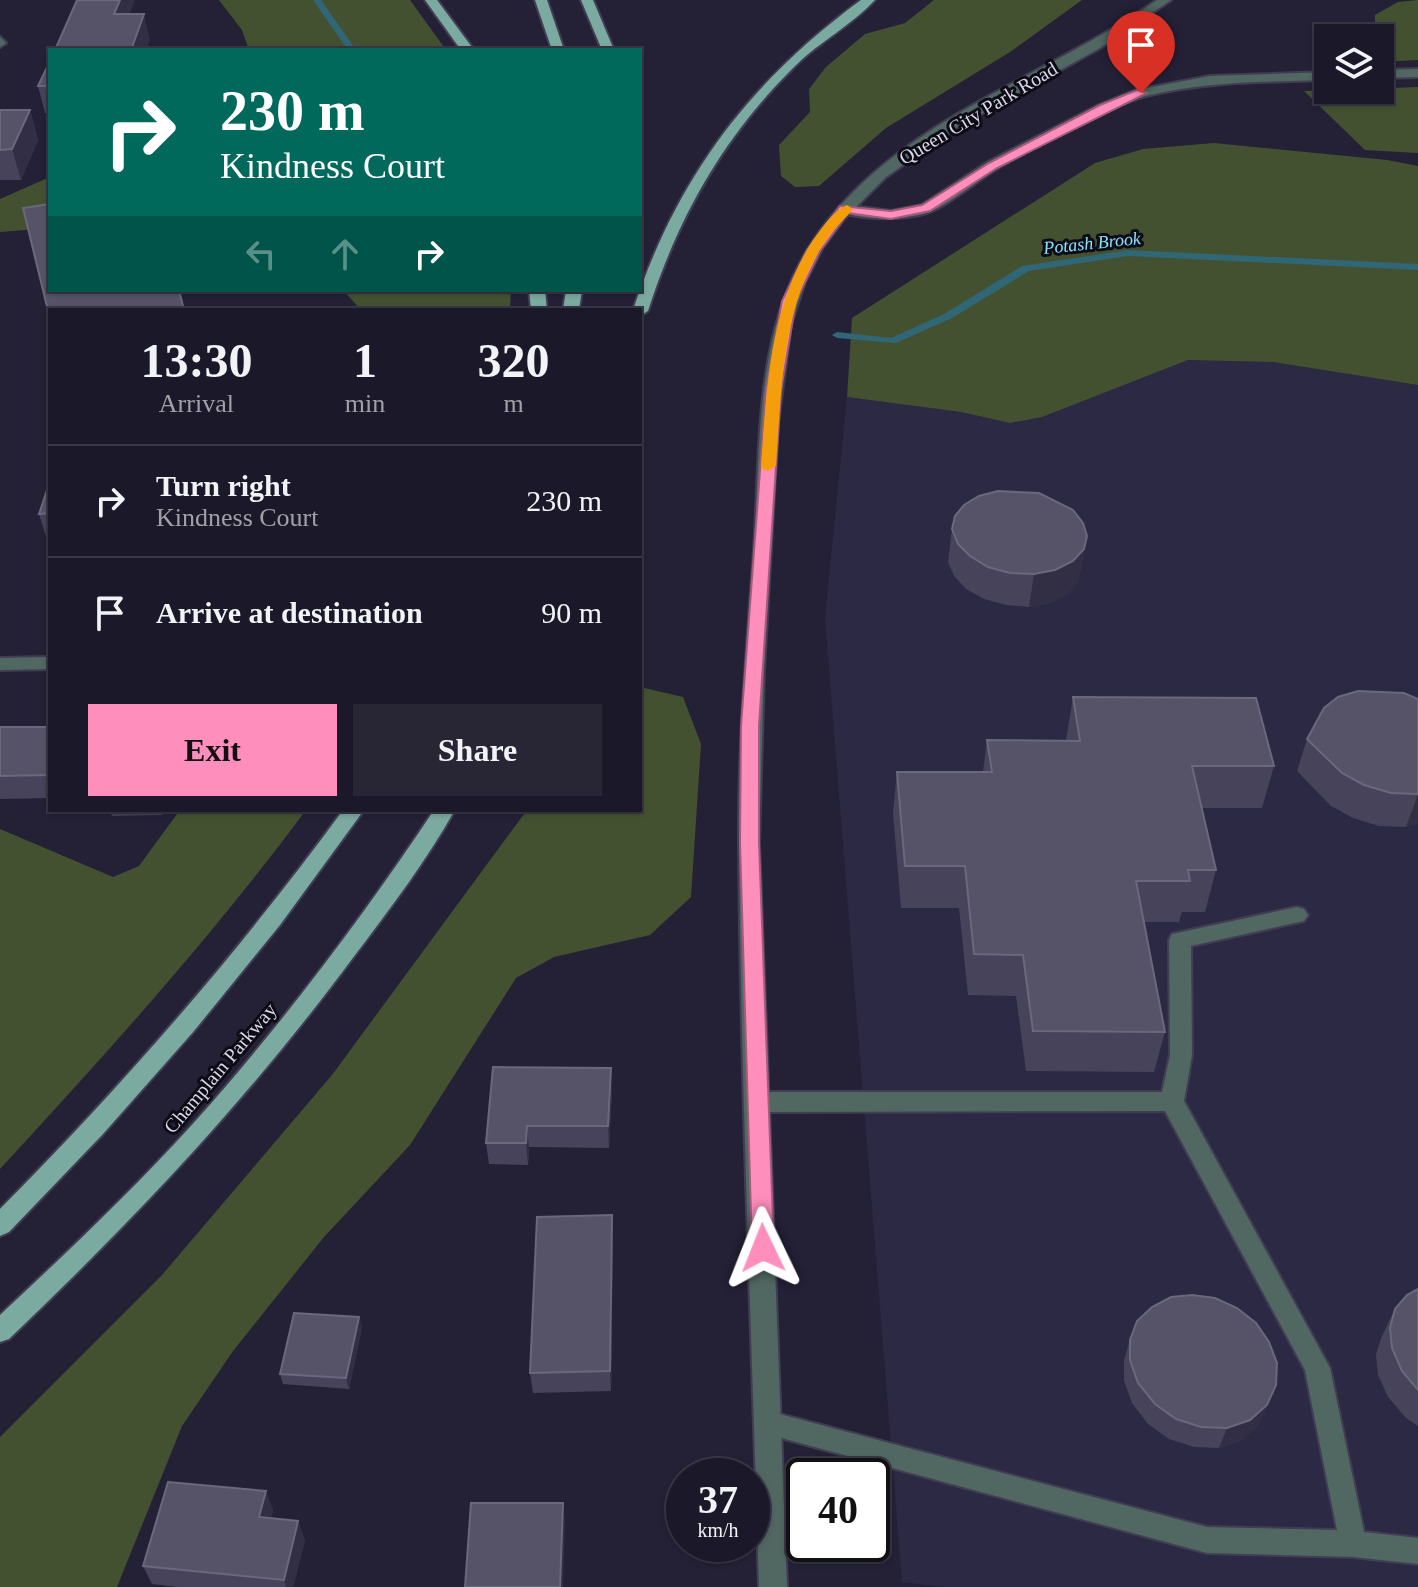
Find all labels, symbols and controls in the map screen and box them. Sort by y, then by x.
pin [1107,11,1175,93]
icon: arrive [1119,23,1163,67]
map controls [1314,24,1394,104]
button: layers [1314,24,1394,104]
street label: Queen City Park Road [895,57,1062,170]
icon: right [88,80,192,184]
text: 230 m [220,80,365,142]
text: Kindness Court [220,146,445,186]
water label: Potash Brook [1041,228,1143,258]
icon: left [239,232,283,276]
icon: ahead [323,232,367,276]
icon: right [407,232,451,276]
text: 13:30 [140,334,252,387]
text: 1 [353,334,377,387]
text: 320 [478,334,550,387]
text: Arrival [159,389,234,418]
text: min [345,389,385,418]
text: m [503,389,524,418]
text: Turn right [156,469,291,502]
icon: right [88,479,132,523]
text: 230 m [526,484,602,517]
text: Kindness Court [156,503,319,532]
icon: arrive [88,591,132,635]
text: Arrive at destination [156,596,423,629]
text: 90 m [541,596,602,629]
button: Exit [88,704,337,796]
button: Share [353,704,602,796]
street label: Champlain Parkway [159,999,281,1138]
position arrow [721,1206,805,1290]
speed limit sign: 40 [786,1458,890,1562]
text: 37 [698,1477,738,1522]
text: km/h [697,1519,739,1541]

